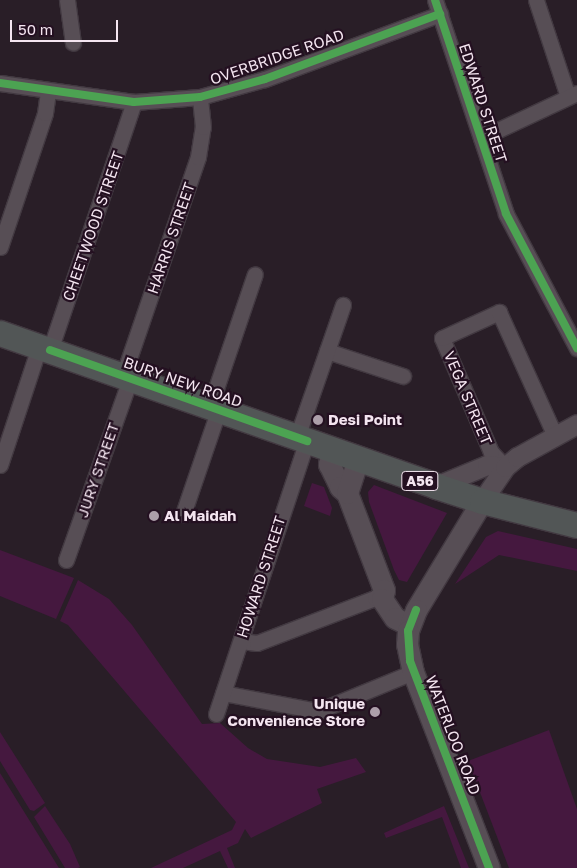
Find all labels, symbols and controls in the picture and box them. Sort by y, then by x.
scale bar [12,10,120,42]
text: 50 m [18,20,53,38]
street label: OVERBRIDGE ROAD [208,26,346,88]
street label: EDWARD STREET [455,41,511,165]
street label: CHEETWOOD STREET [59,149,127,303]
street label: HARRIS STREET [144,180,198,296]
street label: VEGA STREET [440,349,496,447]
street label: BURY NEW ROAD [121,353,245,411]
place label: Desi Point [328,411,402,429]
marker: Desi Point [312,414,324,426]
street label: JURY STREET [73,420,123,520]
road number: A56 [401,470,439,492]
place label: Al Maidah [164,507,236,525]
marker: Al Maidah [148,510,160,522]
street label: HOWARD STREET [233,514,289,640]
street label: WATERLOO ROAD [422,673,484,797]
place label: Unique Convenience Store [227,694,365,729]
marker: Unique Convenience Store [369,706,381,718]

